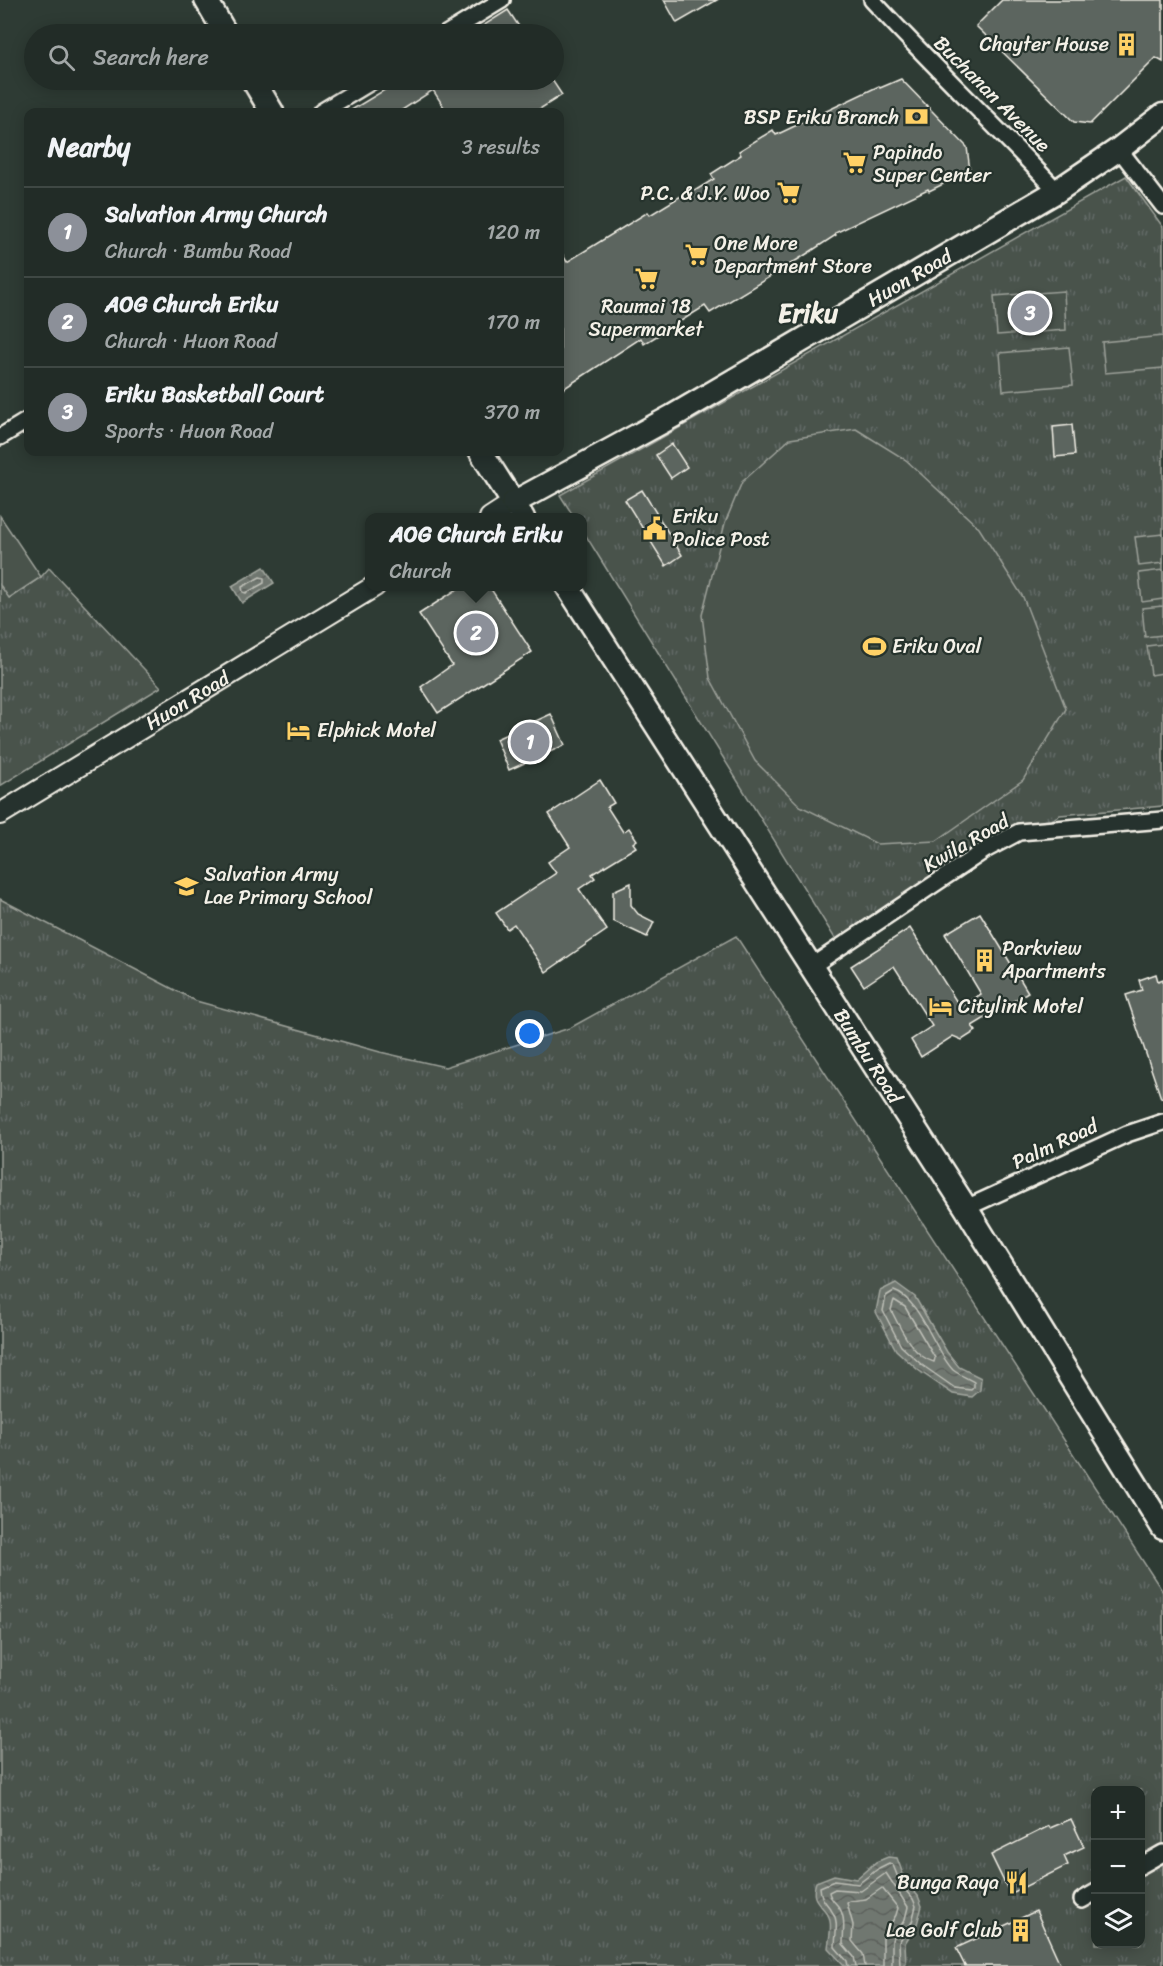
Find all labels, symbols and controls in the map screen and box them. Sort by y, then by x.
search box [24,24,564,90]
street label: Buchanan Avenue [925,27,1059,161]
place label: Chayter House [980,27,1109,62]
building icon: Chayter House [1114,31,1140,57]
text: Search here [93,38,209,77]
icon: search [45,41,78,74]
place label: BSP Eriku Branch [744,100,899,135]
bank icon: BSP Eriku Branch [904,104,930,130]
text: Nearby [48,124,130,170]
text: 3 results [462,130,540,165]
place label: Papindo Super Center [873,135,993,193]
supermarket icon: Papindo Super Center [842,150,868,176]
place label: P.C. & J.Y. Woo [640,176,770,211]
supermarket icon: P.C. & J.Y. Woo [775,180,801,206]
text: Salvation Army Church [105,195,327,234]
text: 1 [63,215,72,250]
text: 120 m [487,215,540,250]
place label: One More Department Store [714,226,872,284]
text: Church · Bumbu Road [105,234,291,269]
street label: Huon Road [860,238,960,316]
supermarket icon: One More Department Store [683,241,709,267]
supermarket icon: Raumai 18 Supermarket [633,265,659,291]
text: AOG Church Eriku [105,285,278,324]
place label: Raumai 18 Supermarket [589,289,704,347]
district label: Eriku [778,290,839,336]
pin: 3 [1010,290,1050,336]
text: 2 [62,305,73,340]
text: 170 m [487,305,540,340]
text: Church · Huon Road [105,324,277,359]
text: Eriku Basketball Court [105,375,324,414]
text: 3 [62,395,73,430]
text: 370 m [484,395,540,430]
text: Sports · Huon Road [105,414,273,449]
place label: Eriku Police Post [672,499,770,557]
popup [365,513,587,591]
text: AOG Church Eriku [389,515,563,554]
public building icon: Eriku Police Post [641,515,667,541]
text: Church [389,554,452,589]
pin: 2 [456,610,496,656]
place label: Eriku Oval [892,629,983,664]
sports icon: Eriku Oval [861,633,887,659]
street label: Huon Road [138,660,237,740]
place label: Elphick Motel [317,713,437,748]
hotel icon: Elphick Motel [286,717,312,743]
pin: 1 [510,720,550,764]
street label: Kwila Road [916,803,1017,882]
place label: Salvation Army Lae Primary School [204,857,374,915]
school or university icon: Salvation Army Lae Primary School [173,873,199,899]
place label: Parkview Apartments [1001,931,1106,989]
building icon: Parkview Apartments [971,947,997,973]
place label: Citylink Motel [958,989,1084,1024]
hotel icon: Citylink Motel [927,993,953,1019]
street label: Bumbu Road [824,1001,913,1112]
your location [515,1019,544,1048]
street label: Palm Road [1006,1108,1105,1179]
map controls [1091,1786,1145,1948]
button: + [1091,1786,1145,1840]
button: − [1091,1840,1145,1894]
place label: Bunga Raya [897,1865,999,1900]
restaurant icon: Bunga Raya [1004,1869,1030,1895]
button: layers [1091,1894,1145,1948]
place label: Lae Golf Club [886,1913,1002,1948]
building icon: Lae Golf Club [1007,1917,1033,1943]

